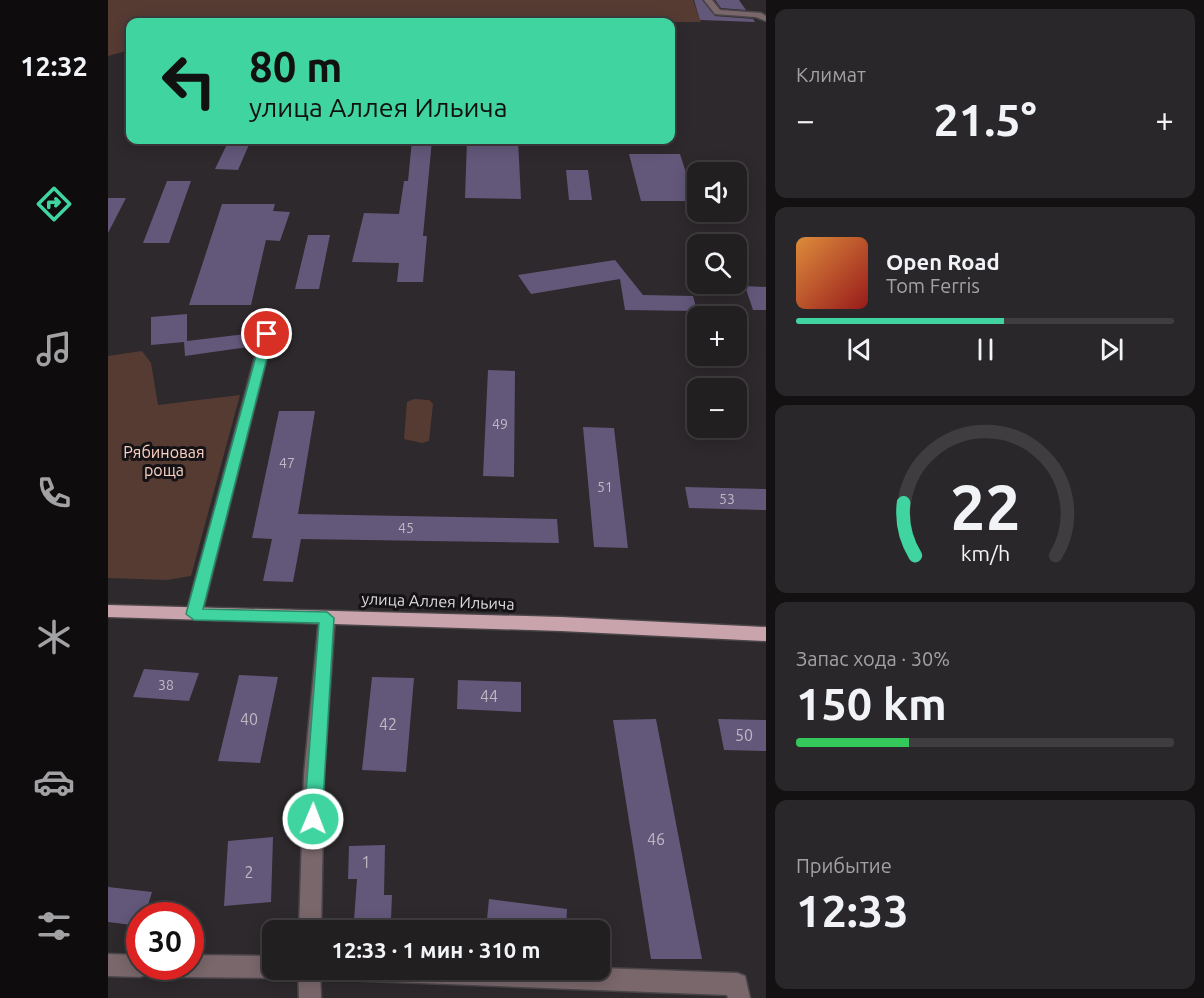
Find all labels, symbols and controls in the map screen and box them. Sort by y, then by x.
icon: left [150,42,228,120]
text: 80 m [249,43,343,90]
text: 12:32 [20,51,88,81]
text: Климат [796,63,866,86]
text: улица Аллея Ильича [249,92,508,122]
text: 21.5° [933,94,1037,145]
text: − [796,101,815,138]
text: + [1155,101,1174,138]
map controls [687,162,747,438]
button: sound [687,162,747,222]
icon: directions [33,183,75,225]
button: search [687,234,747,294]
text: Open Road [886,249,1000,274]
text: Tom Ferris [886,274,980,297]
button: + [687,306,747,366]
pin [241,308,292,359]
icon: arrive [250,317,283,350]
icon: music [33,328,75,370]
icon: previous [843,333,876,366]
icon: pause [969,333,1002,366]
icon: next [1095,333,1128,366]
button: − [687,378,747,438]
house number: 49 [492,416,508,432]
park label: Рябиновая роща [123,443,205,479]
house number: 47 [279,455,295,471]
icon: phone [33,472,75,514]
text: 22 [950,472,1020,542]
house number: 51 [597,479,613,495]
house number: 53 [719,491,735,507]
house number: 45 [398,520,414,536]
text: km/h [960,541,1010,565]
street label: улица Аллея Ильича [361,589,515,613]
icon: climate [33,616,75,658]
text: Запас хода · 30% [796,647,950,670]
house number: 38 [158,677,174,693]
text: 150 km [796,678,947,729]
house number: 44 [480,687,498,705]
house number: 40 [240,710,258,728]
house number: 42 [379,715,397,733]
house number: 50 [735,726,753,744]
icon: car [33,761,75,803]
position arrow [281,787,345,851]
house number: 46 [647,830,665,848]
house number: 1 [361,853,371,871]
text: Прибытие [796,854,892,877]
house number: 2 [244,863,254,881]
text: 12:33 [796,885,909,936]
speed limit sign: 30 [126,902,204,980]
icon: filters [33,905,75,947]
text: 12:33 · 1 мин · 310 m [332,937,540,962]

